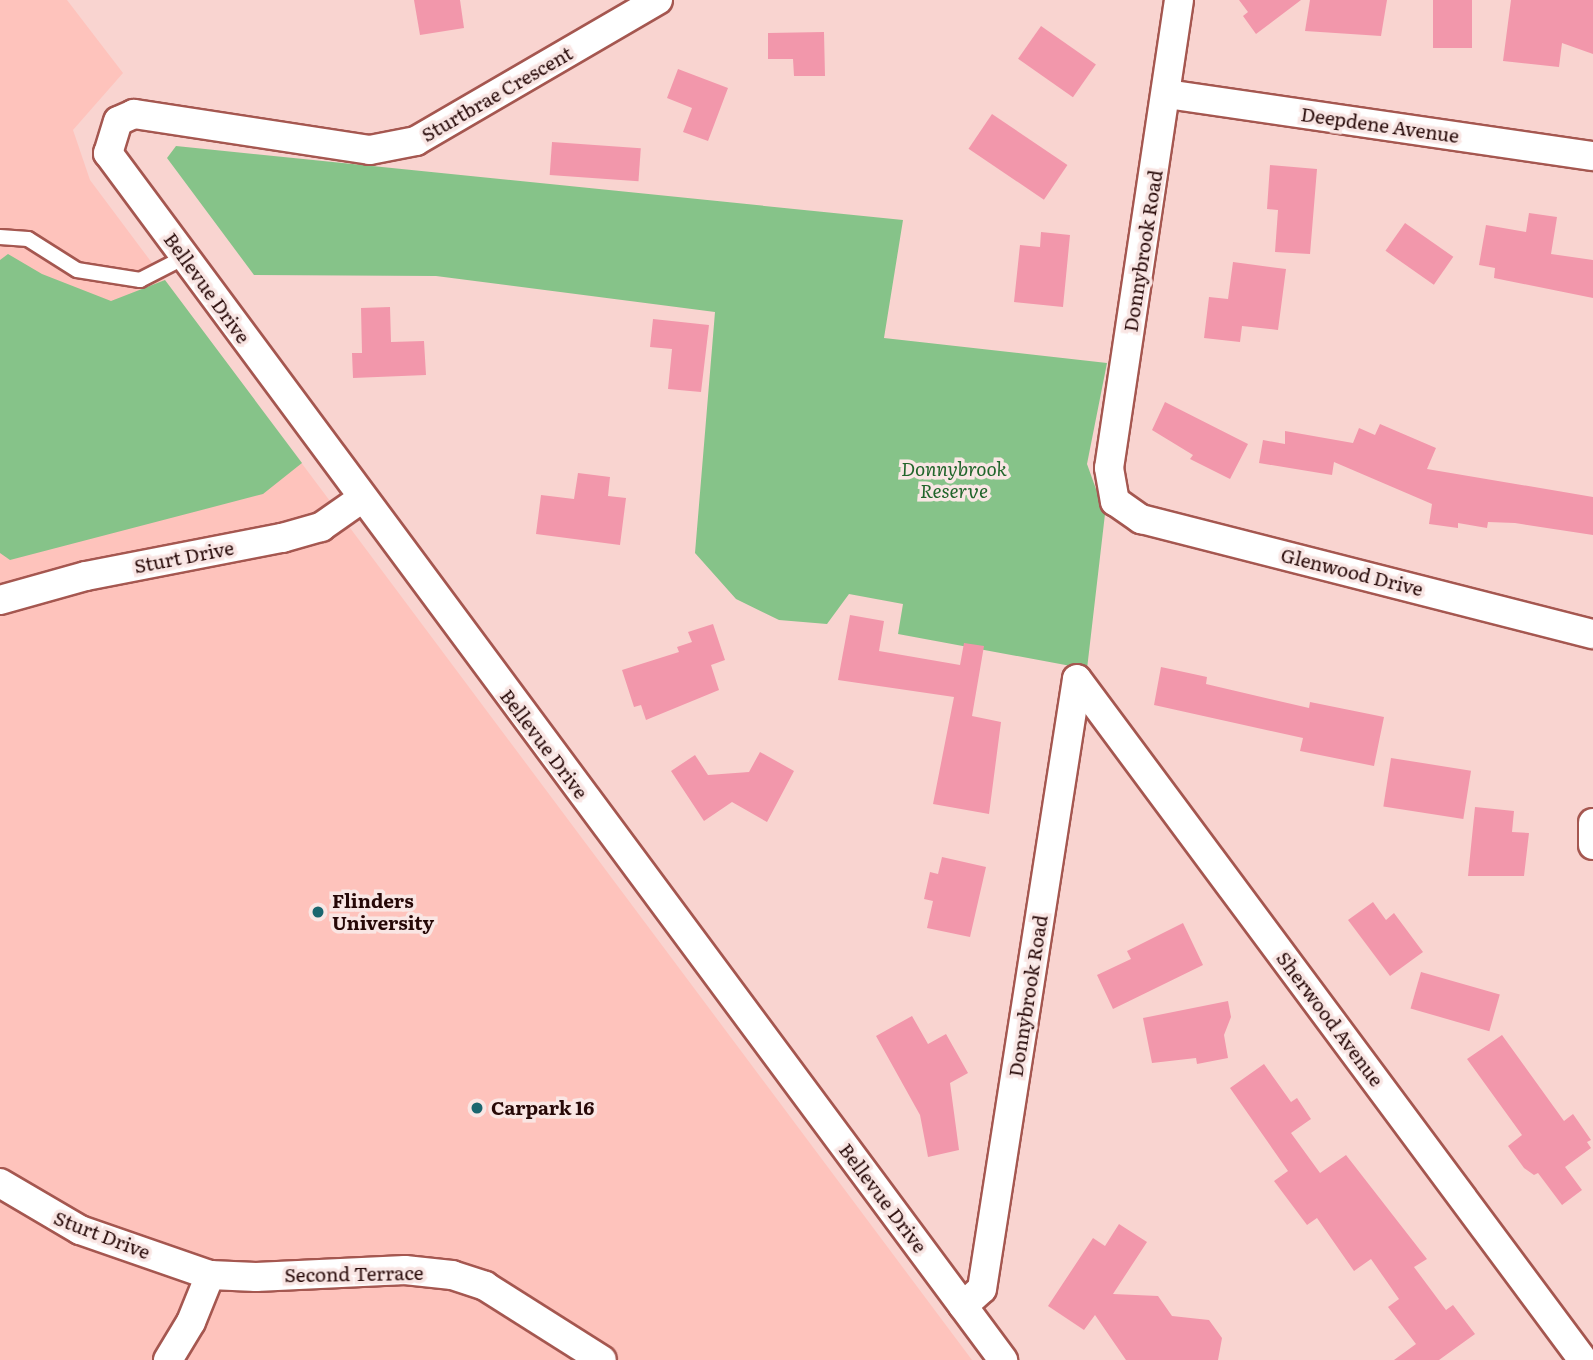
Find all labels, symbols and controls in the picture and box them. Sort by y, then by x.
street label: Sturtbrae Crescent [417,42,577,146]
street label: Deepdene Avenue [1299,103,1461,147]
street label: Donnybrook Road [1119,168,1167,334]
street label: Bellevue Drive [159,228,255,348]
park label: Donnybrook Reserve [901,458,1007,502]
street label: Sturt Drive [132,536,236,578]
street label: Glenwood Drive [1279,543,1425,601]
street label: Bellevue Drive [495,685,593,803]
place label: Flinders University [332,890,434,934]
marker: Flinders University [310,904,326,920]
street label: Donnybrook Road [1004,913,1052,1079]
street label: Sherwood Avenue [1272,947,1388,1091]
place label: Carpark 16 [491,1097,594,1119]
marker: Carpark 16 [469,1100,485,1116]
street label: Bellevue Drive [834,1139,932,1257]
street label: Sturt Drive [51,1206,153,1264]
street label: Second Terrace [284,1261,424,1287]

